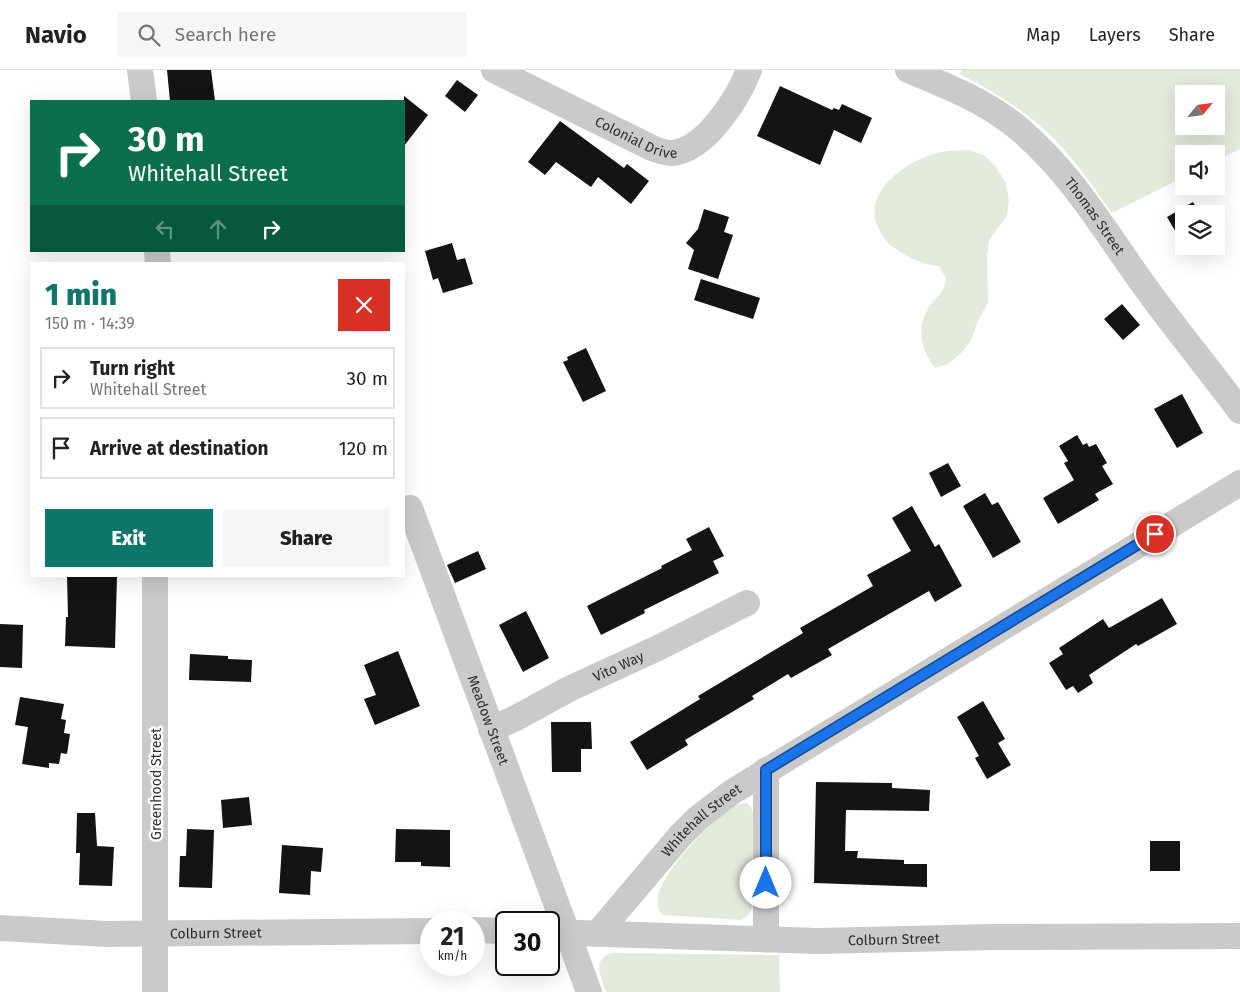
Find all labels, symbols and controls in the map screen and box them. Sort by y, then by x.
search box [117,12,467,57]
text: Navio [25,21,87,49]
icon: search [135,21,163,49]
text: Search here [175,23,276,46]
text: Map [1026,24,1061,46]
text: Layers [1089,24,1141,46]
text: Share [1169,24,1215,46]
north arrow [1175,85,1225,135]
map controls [1175,85,1225,255]
street label: Colonial Drive [592,113,678,162]
text: 30 m [128,118,205,160]
icon: right [45,120,110,185]
button: sound [1175,145,1225,195]
text: Whitehall Street [128,160,288,187]
street label: Thomas Street [1061,174,1129,259]
button: layers [1175,205,1225,255]
icon: left [151,215,179,243]
icon: ahead [204,215,232,243]
icon: right [257,215,285,243]
text: 1 min [45,277,117,313]
button: close [338,279,390,331]
text: 150 m · 14:39 [45,314,135,333]
text: Turn right [90,357,175,380]
icon: right [47,364,75,392]
text: 30 m [347,367,388,390]
text: Whitehall Street [90,380,206,399]
icon: arrive [47,434,75,462]
text: Arrive at destination [90,437,269,460]
text: 120 m [338,437,388,460]
button: Exit [45,509,213,567]
button: Share [223,509,390,567]
pin [1134,513,1176,555]
icon: arrive [1141,520,1169,548]
street label: Vito Way [590,647,646,685]
street label: Meadow Street [464,673,513,768]
street label: Greenhood Street [148,727,165,840]
street label: Whitehall Street [658,779,745,860]
position arrow [739,856,791,908]
speed limit sign: 30 [495,911,560,976]
text: 21 [441,922,464,952]
street label: Colburn Street [170,924,263,942]
street label: Colburn Street [848,930,941,949]
text: km/h [438,949,467,963]

